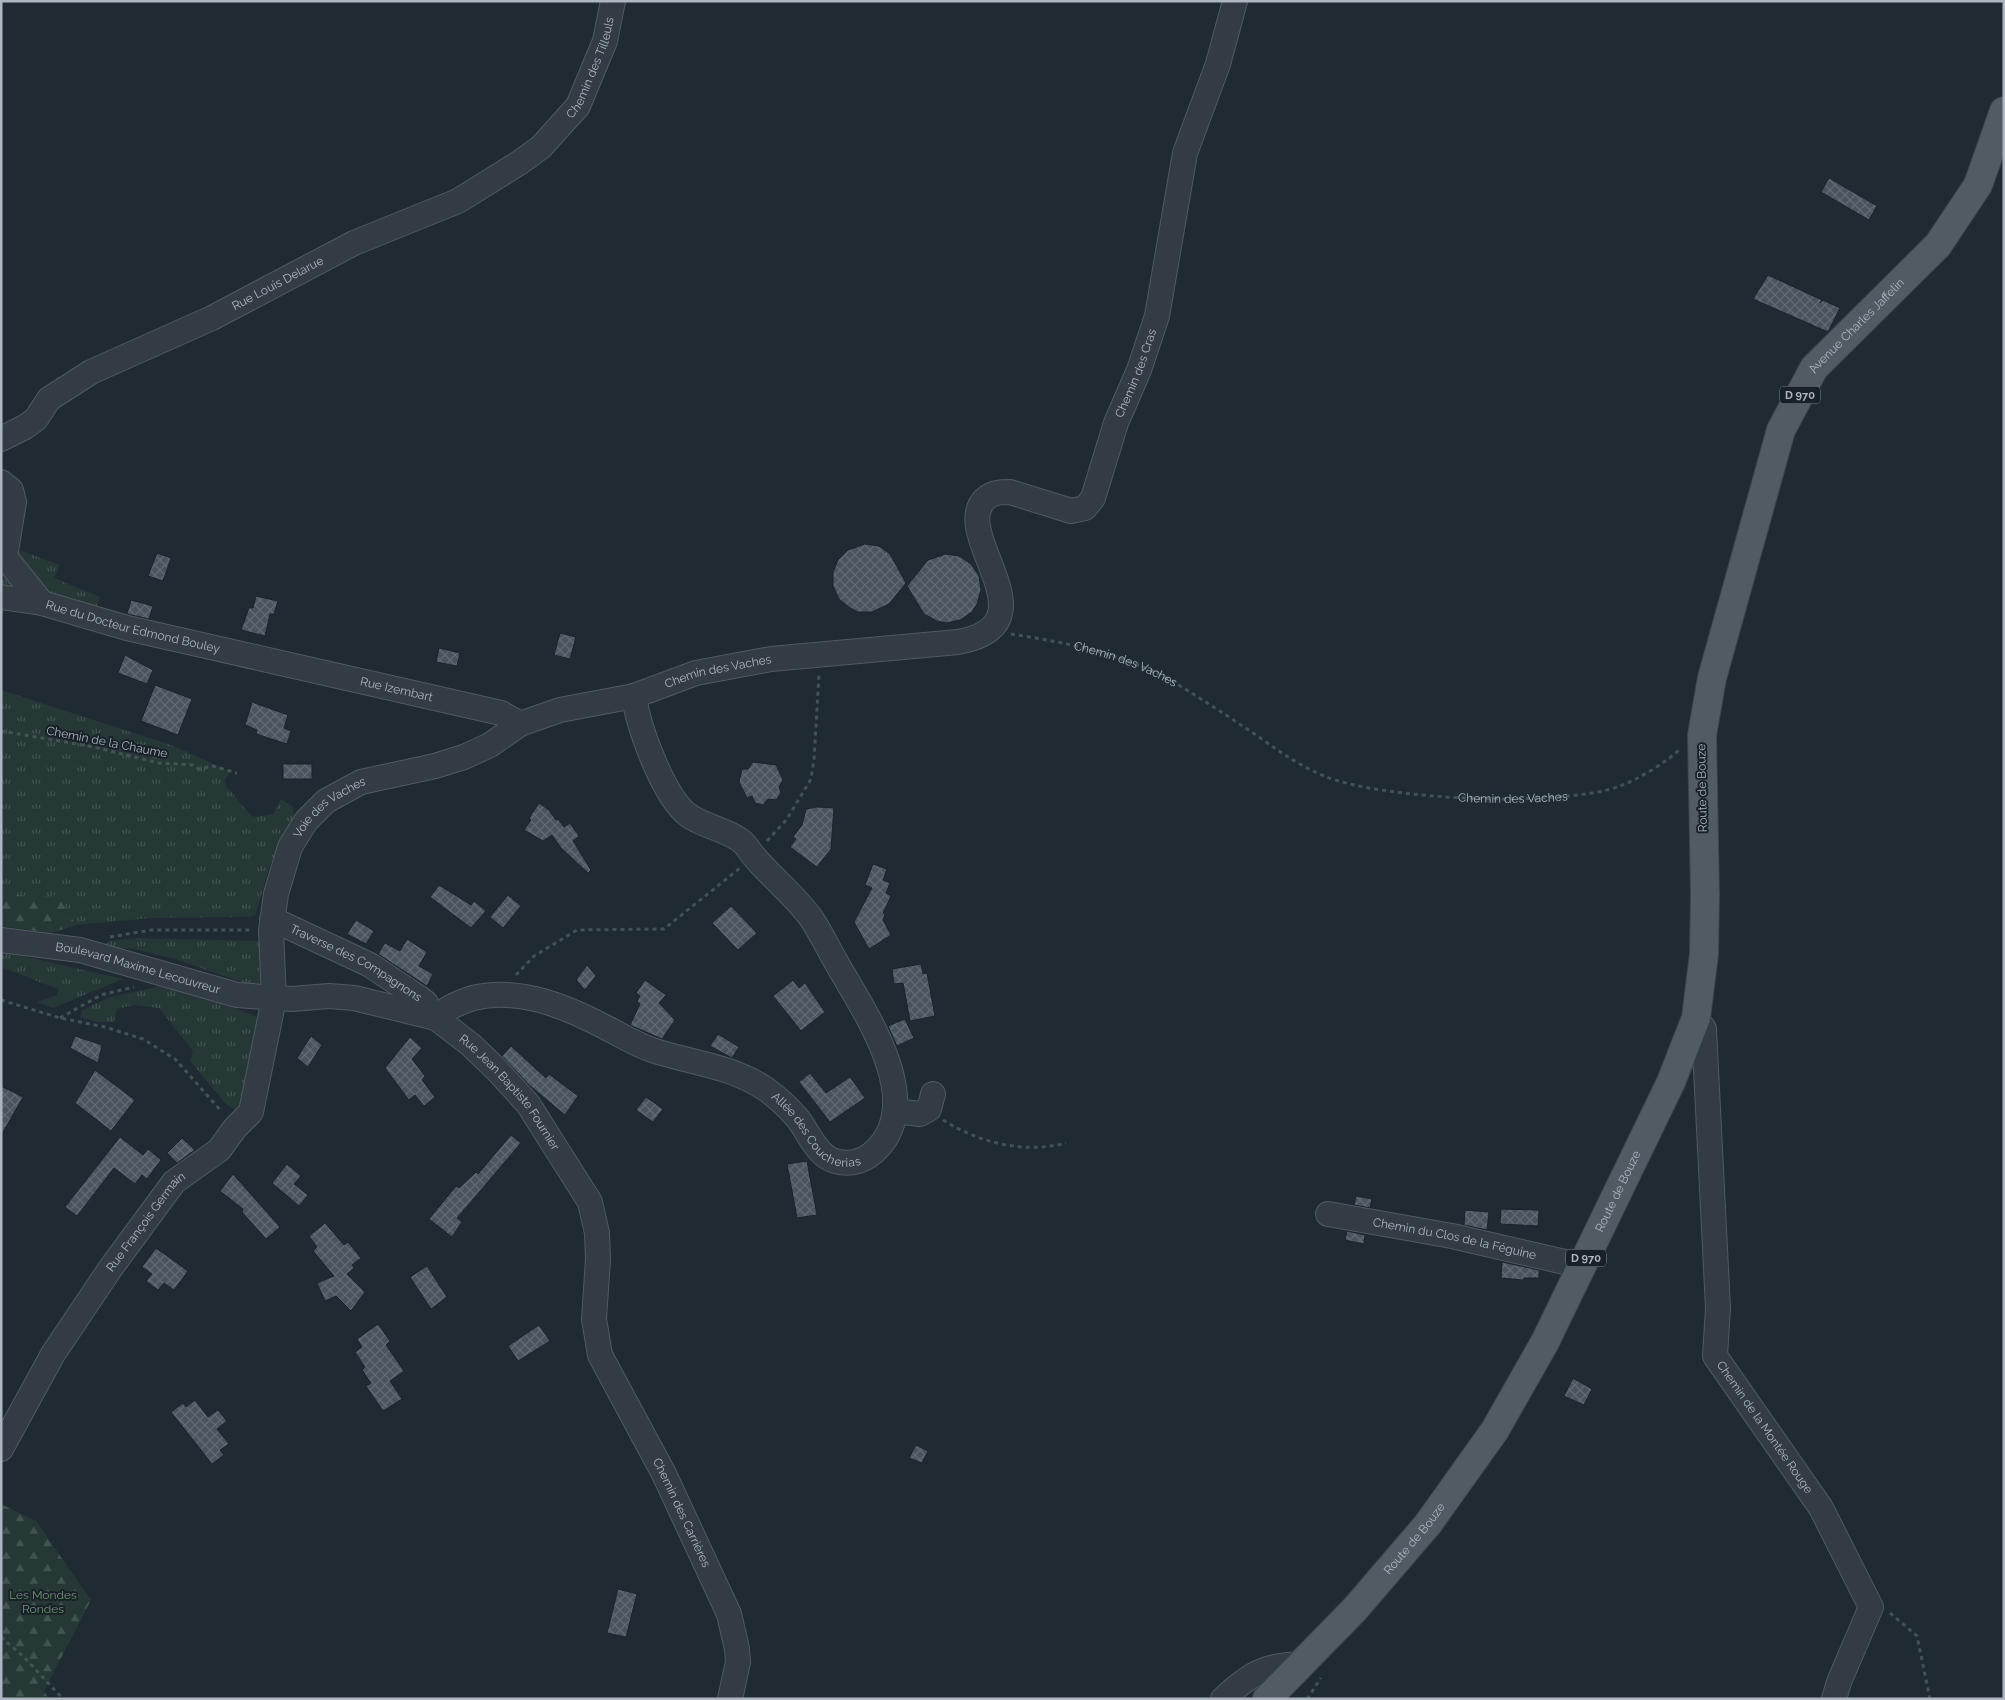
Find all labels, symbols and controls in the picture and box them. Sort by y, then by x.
street label: Chemin des Tilleuls [563,16,617,121]
street label: Rue Louis Delarue [230,253,326,313]
street label: Avenue Charles Jaffelin [1806,276,1907,375]
street label: Chemin des Cras [1112,327,1159,420]
road number: D 970 [1780,386,1820,404]
street label: Rue du Docteur Edmond Bouley [44,598,222,656]
street label: Chemin des Vaches [1073,639,1180,690]
street label: Chemin des Vaches [663,652,773,691]
street label: Rue Izembart [359,674,434,704]
street label: Chemin de la Chaume [45,723,169,761]
street label: Route de Bouze [1694,744,1710,832]
street label: Voie des Vaches [290,774,367,840]
street label: Chemin des Vaches [1458,789,1568,806]
street label: Traverse des Compagnons [288,922,425,1005]
street label: Boulevard Maxime Lecouvreur [55,940,223,997]
street label: Rue Jean Baptiste Fournier [456,1031,563,1153]
street label: Allée des Coucherias [769,1089,862,1170]
street label: Route de Bouze [1592,1148,1644,1234]
street label: Rue François Germain [104,1169,188,1274]
street label: Chemin du Clos de la Féguine [1372,1215,1538,1262]
road number: D 970 [1566,1250,1606,1266]
street label: Chemin de la Montée Rouge [1714,1358,1816,1496]
street label: Chemin des Carrières [650,1456,713,1570]
street label: Route de Bouze [1381,1500,1448,1577]
park label: Les Mondes Rondes [9,1588,77,1616]

